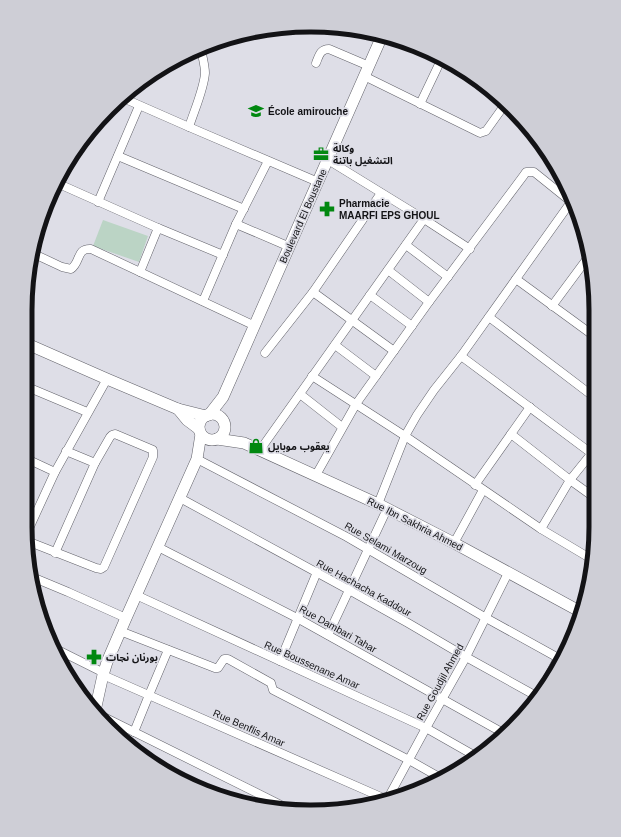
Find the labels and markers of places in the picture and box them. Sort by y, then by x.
school or university icon: École amirouche [247,102,265,120]
place label: École amirouche [268,105,348,117]
place label: وكالة التشغيل باتنة [333,142,393,167]
office icon: وكالة التشغيل باتنة [312,145,330,163]
place label: Pharmacie MAARFI EPS GHOUL [339,198,440,221]
pharmacy icon: Pharmacie MAARFI EPS GHOUL [318,200,336,218]
shop icon: يعقوب موبايل [247,437,265,455]
place label: يعقوب موبايل [268,441,330,453]
pharmacy icon: بورنان نجات [85,648,103,666]
place label: بورنان نجات [106,652,158,664]

